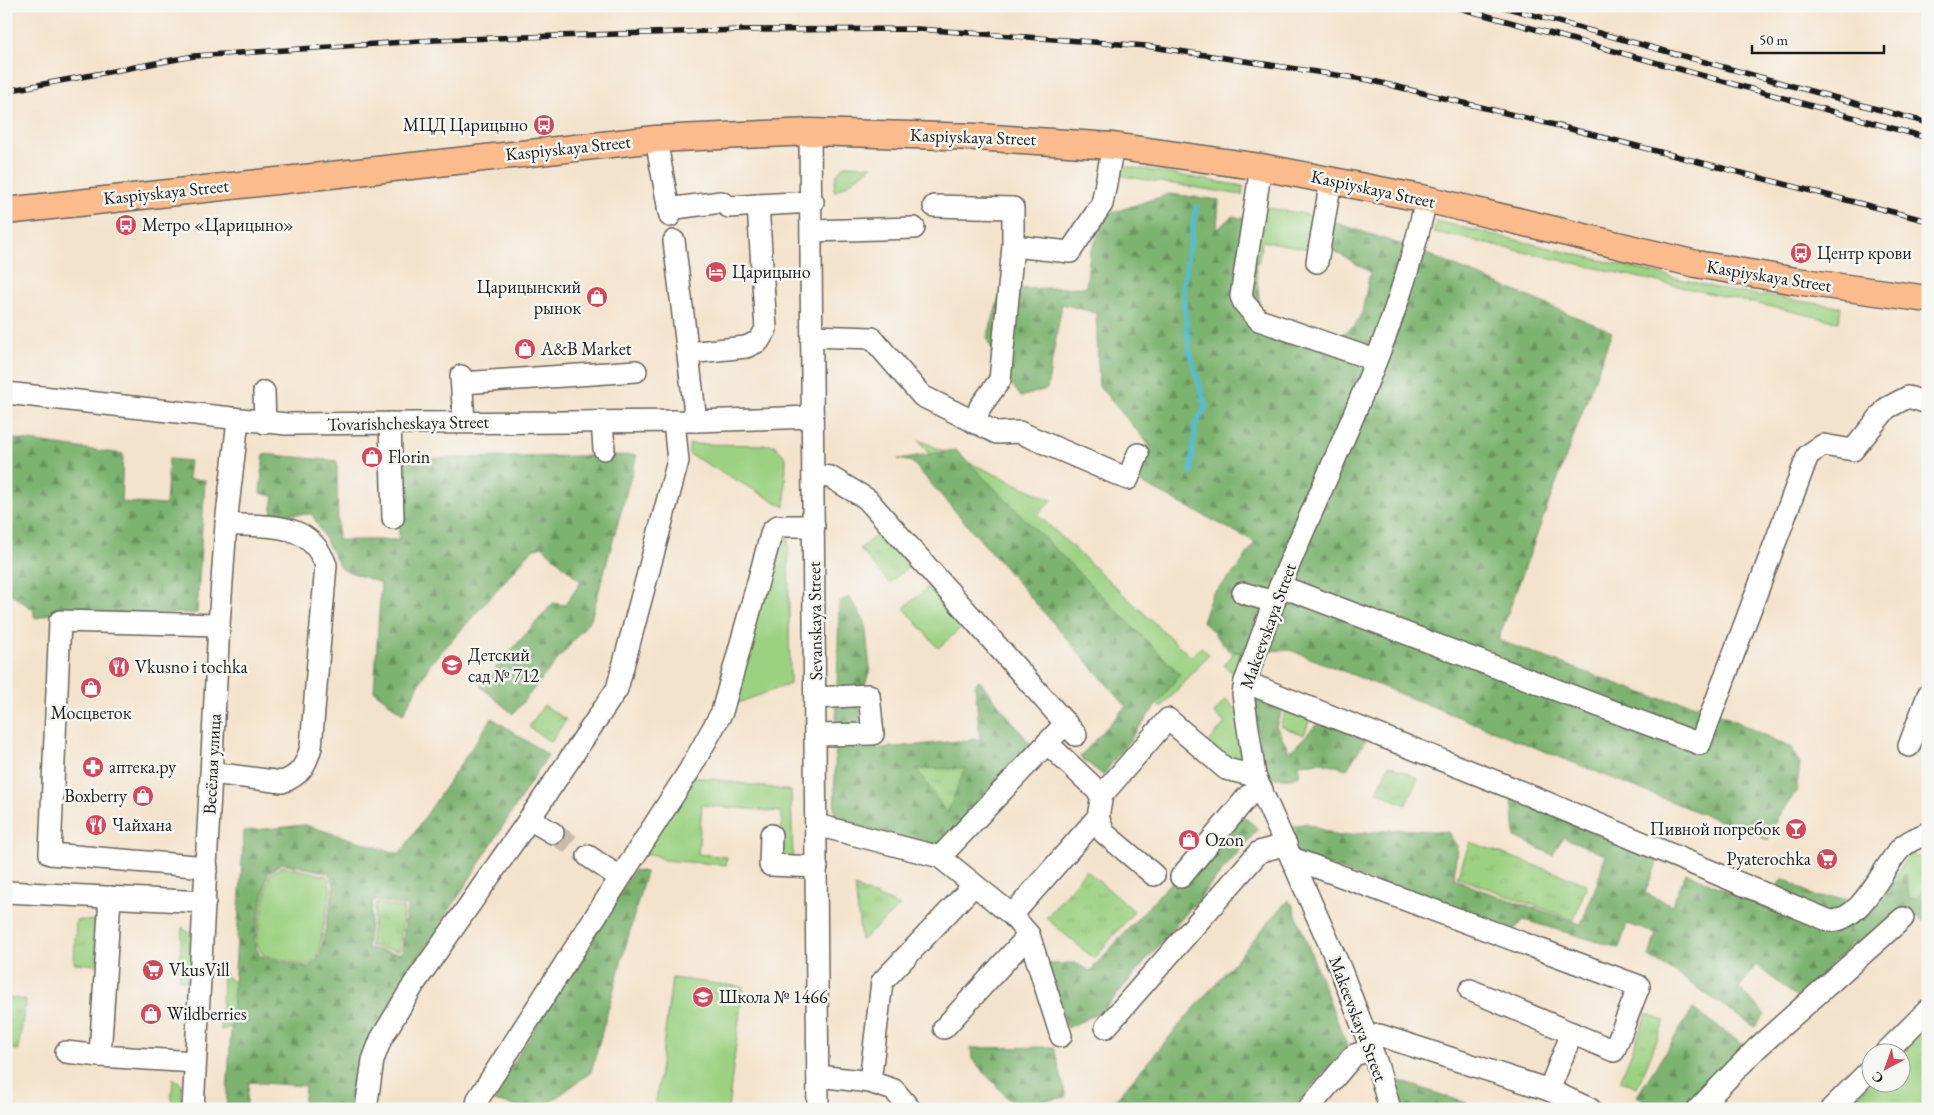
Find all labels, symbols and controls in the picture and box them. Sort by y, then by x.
scale bar [1752,22,1884,54]
text: 50 m [1759,30,1788,49]
place label: МЦД Царицыно [403,113,528,136]
bus stop icon: МЦД Царицыно [532,113,556,137]
street label: Kaspiyskaya Street [910,123,1037,150]
street label: Kaspiyskaya Street [504,129,632,166]
street label: Kaspiyskaya Street [1309,164,1438,213]
street label: Kaspiyskaya Street [102,173,230,210]
bus stop icon: Метро «Царицыно» [114,213,138,237]
place label: Метро «Царицыно» [142,213,294,236]
bus stop icon: Центр крови [1789,241,1813,265]
place label: Центр крови [1817,241,1912,264]
street label: Kaspiyskaya Street [1705,254,1833,297]
hotel icon: Царицыно [704,260,728,284]
place label: Царицыно [732,260,811,283]
place label: Царицынский рынок [477,275,581,319]
shop icon: Царицынский рынок [585,285,609,309]
shop icon: A&B Market [513,337,537,361]
place label: A&B Market [540,337,632,360]
street label: Tovarishcheskaya Street [327,410,489,435]
shop icon: Florin [360,445,384,469]
place label: Florin [388,445,431,468]
street label: Makeevskaya Street [1234,559,1301,692]
street label: Sevanskaya Street [802,561,827,681]
place label: Детский сад № 712 [468,643,540,687]
school or university icon: Детский сад № 712 [440,653,464,677]
restaurant icon: Vkusno i tochka [107,655,131,679]
place label: Vkusno i tochka [135,655,248,678]
shop icon: Мосцветок [79,676,103,700]
place label: Мосцветок [51,701,132,724]
street label: Весёлая улица [197,712,226,815]
pharmacy icon: аптека.ру [81,755,105,779]
place label: аптека.ру [109,755,176,778]
place label: Boxberry [64,784,127,807]
shop icon: Boxberry [131,784,155,808]
restaurant icon: Чайхана [84,813,108,837]
place label: Чайхана [112,813,173,836]
place label: Пивной погребок [1650,817,1780,840]
bar icon: Пивной погребок [1784,817,1808,841]
shop icon: Ozon [1177,828,1201,852]
place label: Ozon [1205,828,1244,851]
place label: Pyaterochka [1726,847,1812,870]
supermarket icon: Pyaterochka [1815,847,1839,871]
street label: Makeevskaya Street [1324,953,1393,1085]
supermarket icon: VkusVill [141,958,165,982]
place label: VkusVill [169,958,230,981]
school or university icon: Школа № 1466 [691,985,715,1009]
place label: Школа № 1466 [719,985,828,1008]
shop icon: Wildberries [139,1002,163,1026]
place label: Wildberries [167,1002,247,1025]
north arrow [1862,1042,1912,1092]
text: С [1868,1068,1887,1088]

